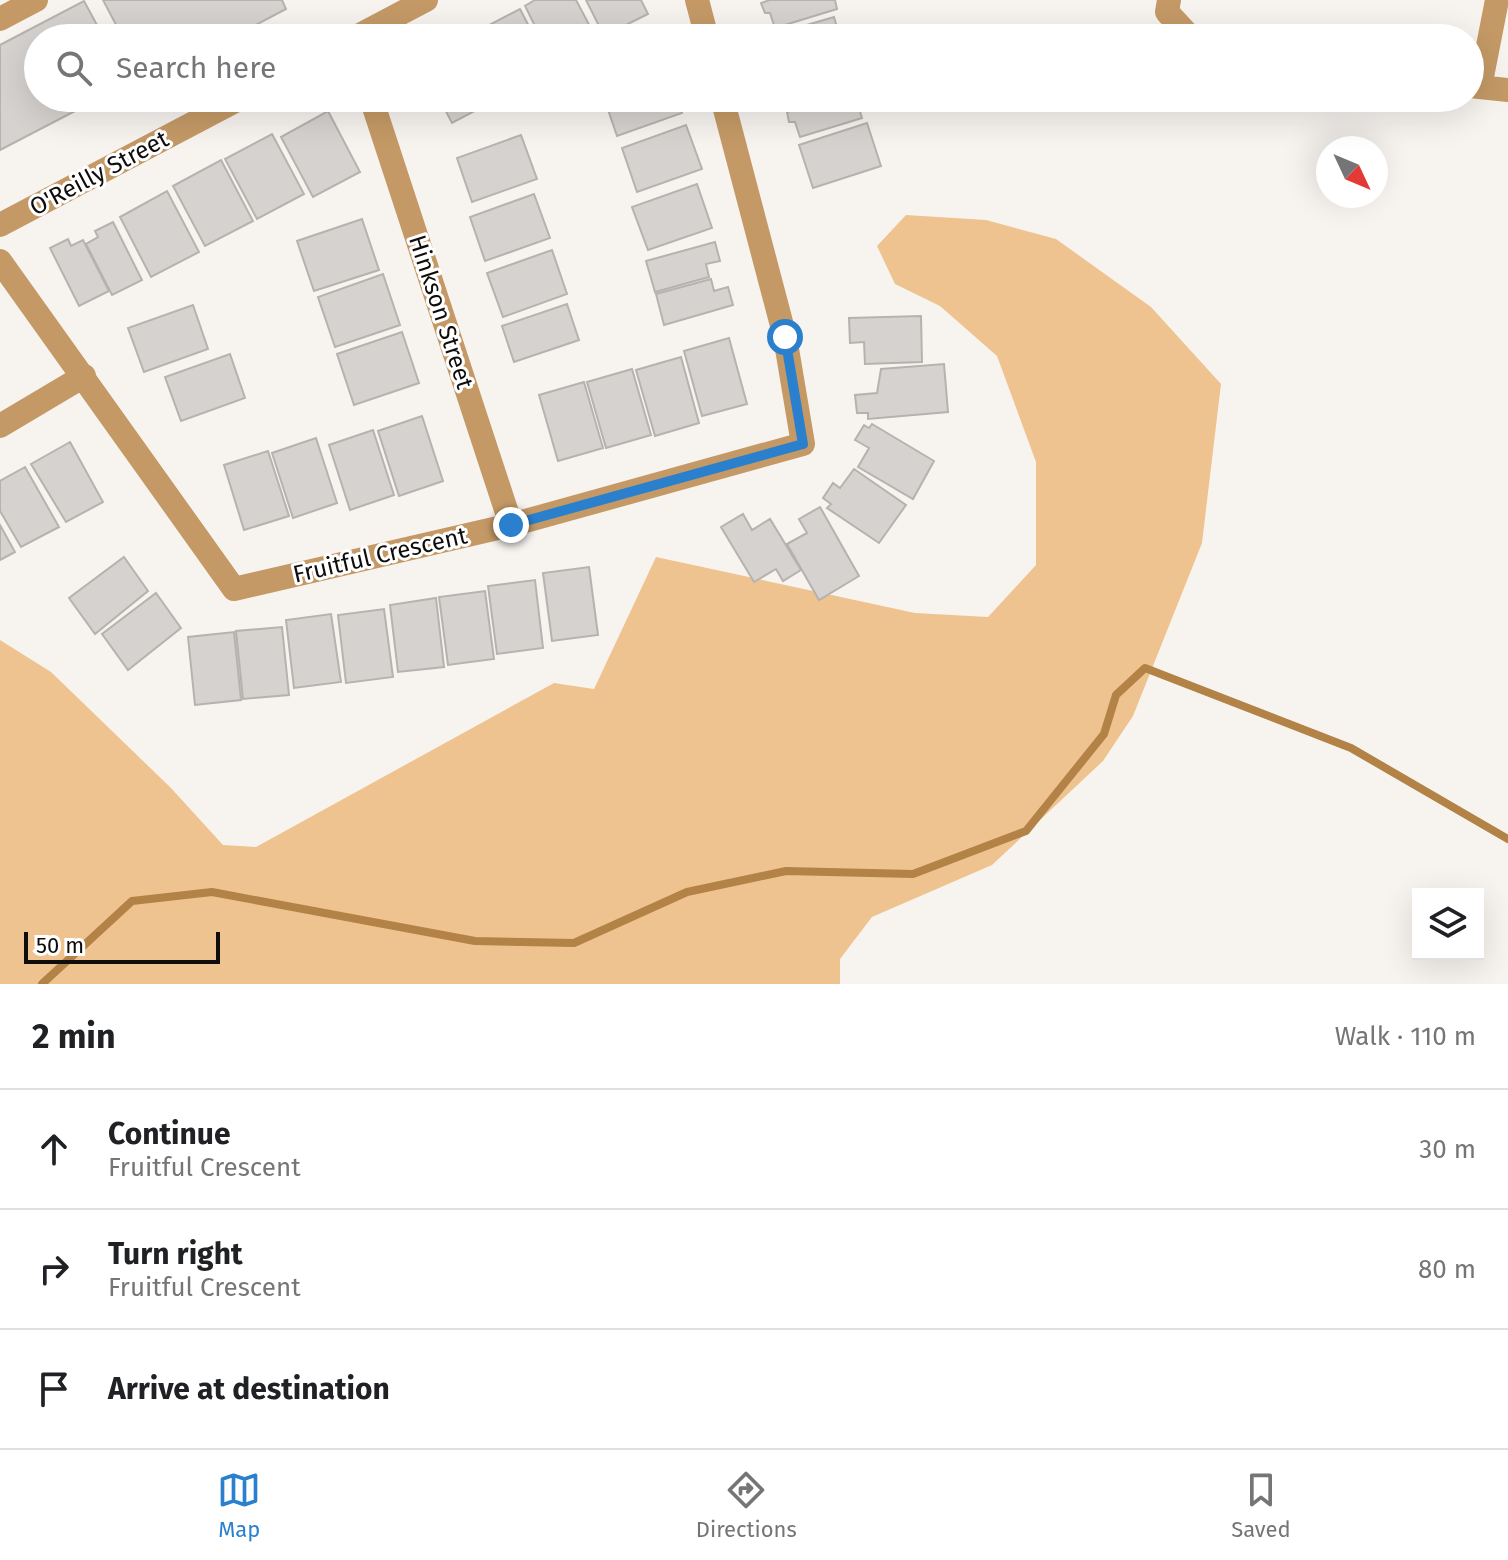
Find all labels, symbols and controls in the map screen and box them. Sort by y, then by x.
search box [24,24,1484,112]
icon: search [52,46,96,90]
text: Search here [116,50,276,86]
street label: O'Reilly Street [25,125,173,221]
north arrow [1316,136,1388,208]
street label: Hinkson Street [403,232,479,393]
route start [767,319,803,355]
route end [493,507,529,543]
street label: Fruitful Crescent [290,521,470,589]
map controls [1412,888,1484,960]
button: layers [1412,888,1484,960]
scale bar [24,928,220,964]
text: 50 m [36,932,84,959]
text: 2 min [32,1016,116,1057]
text: Walk · 110 m [1335,1021,1476,1052]
text: Continue [108,1116,231,1152]
icon: ahead [32,1127,76,1171]
text: 30 m [1419,1134,1476,1165]
text: Fruitful Crescent [108,1152,301,1183]
text: Turn right [108,1236,243,1272]
icon: right [32,1247,76,1291]
text: 80 m [1418,1254,1476,1285]
text: Fruitful Crescent [108,1272,301,1303]
icon: arrive [32,1367,76,1411]
text: Arrive at destination [108,1371,390,1407]
tab: Map [217,1468,261,1543]
tab: Directions [696,1468,797,1543]
tab: Saved [1231,1468,1291,1543]

